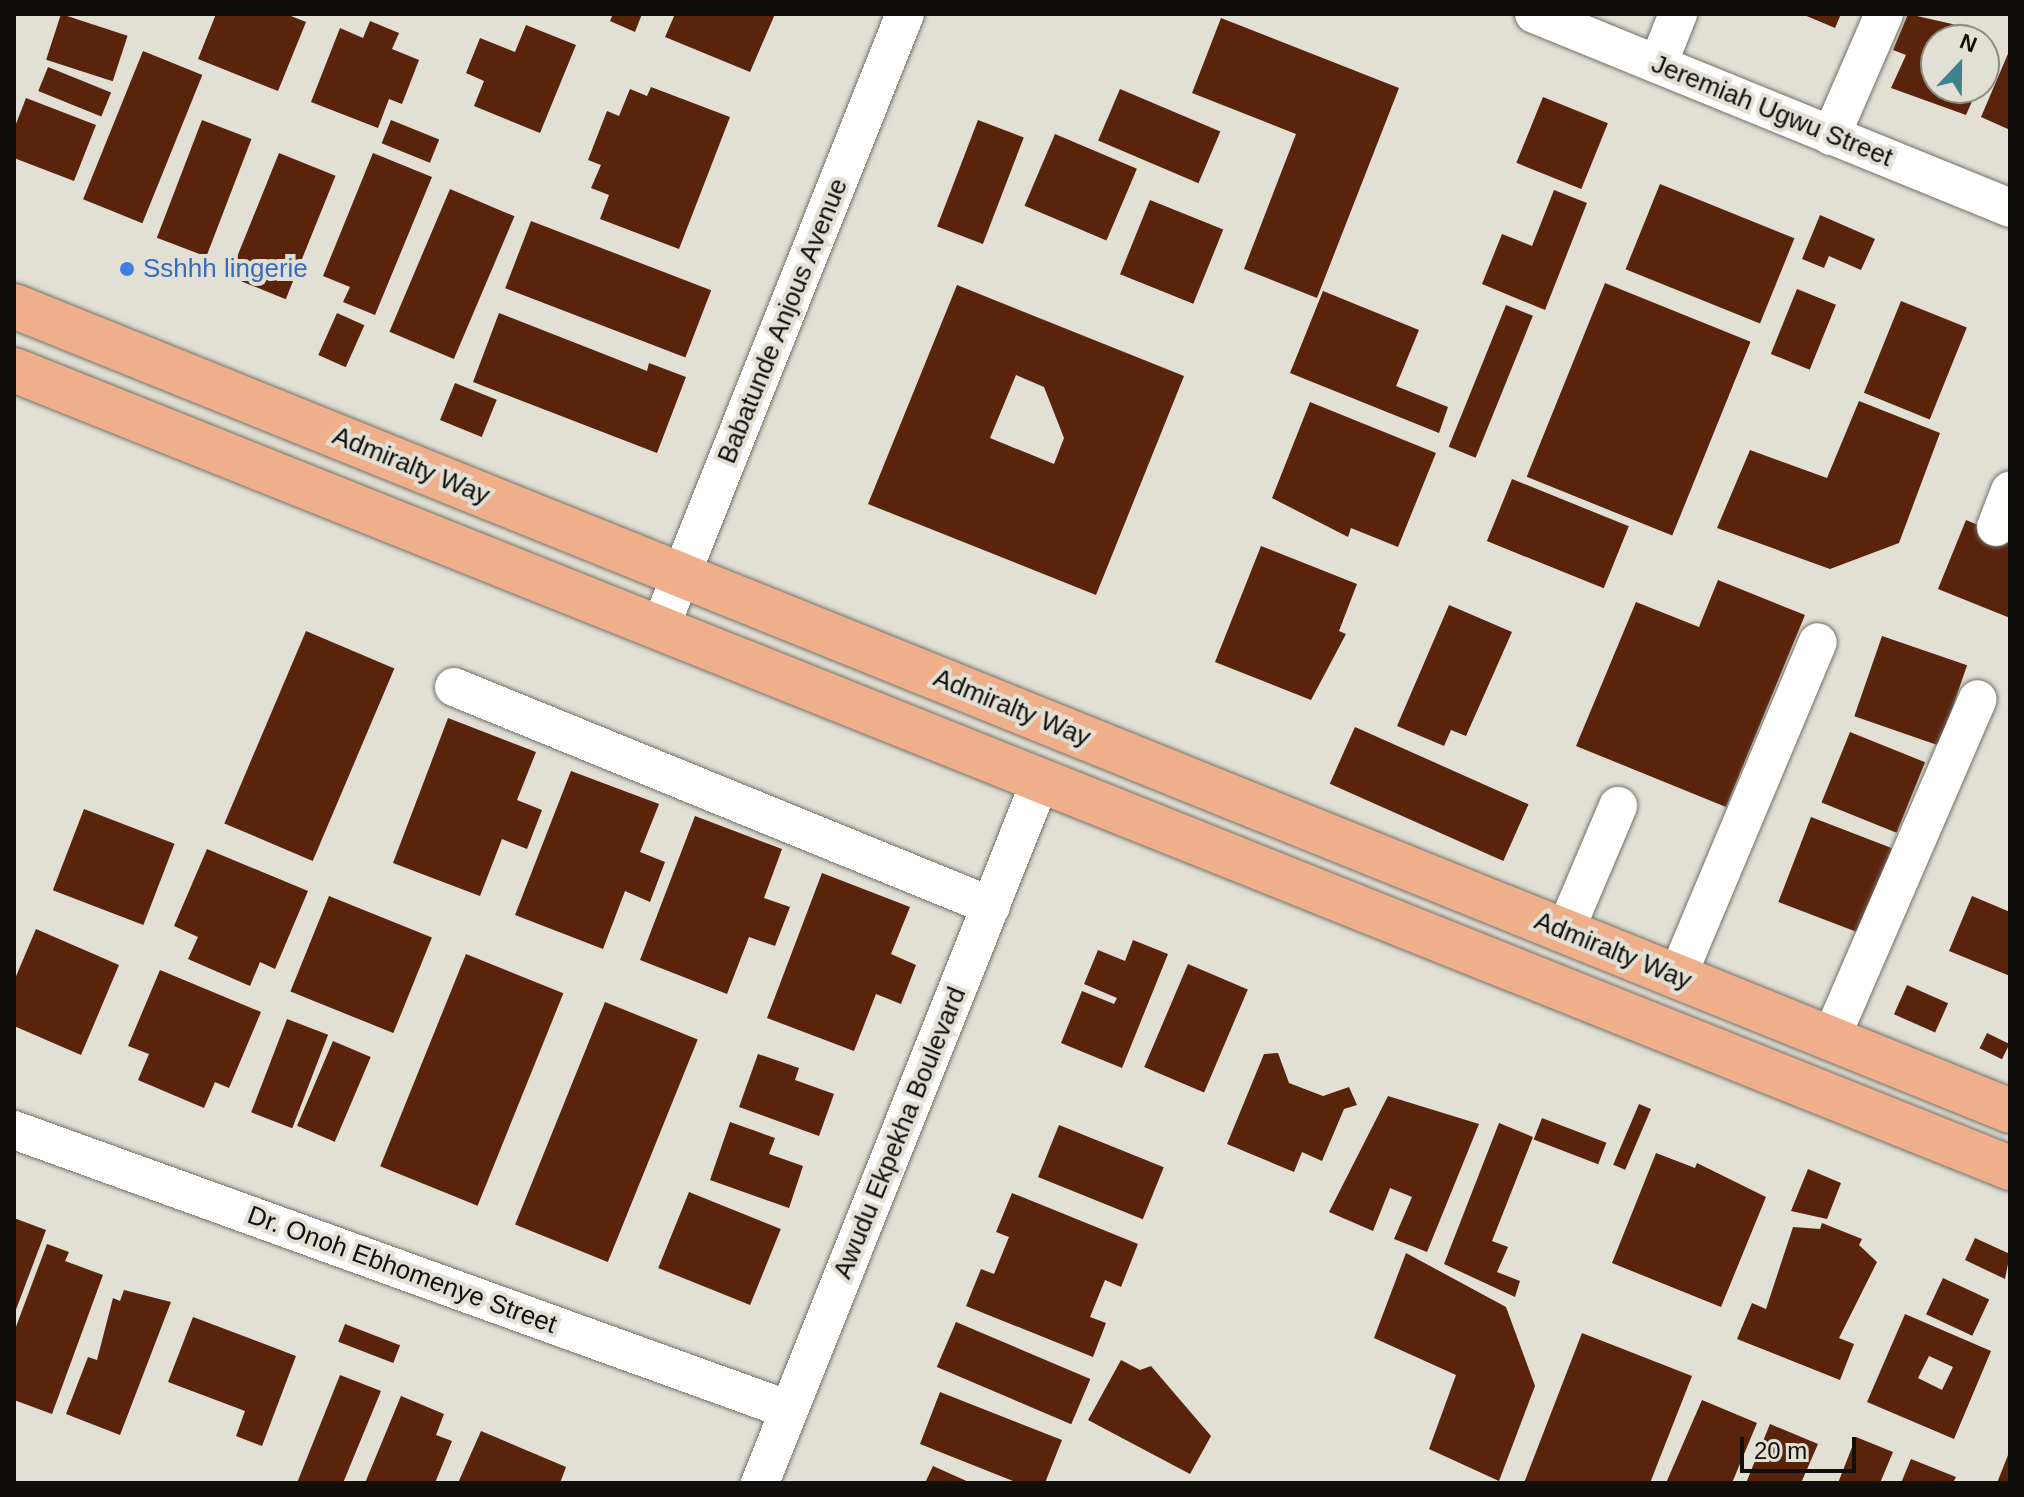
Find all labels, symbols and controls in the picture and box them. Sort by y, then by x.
north arrow [1920,24,2000,104]
text: N [1956,29,1980,58]
street label: Jeremiah Ugwu Street [1647,48,1897,174]
street label: Babatunde Anjous Avenue [711,173,855,469]
place label: Sshhh lingerie [143,253,308,285]
marker: Sshhh lingerie [118,260,136,278]
street label: Admiralty Way [328,420,494,512]
street label: Admiralty Way [929,662,1095,754]
street label: Admiralty Way [1530,905,1696,997]
street label: Awudu Ekpekha Boulevard [827,983,973,1283]
street label: Dr. Onoh Ebhomenye Street [243,1199,561,1341]
scale bar [1744,1421,1860,1471]
text: 20 m [1754,1437,1807,1464]

